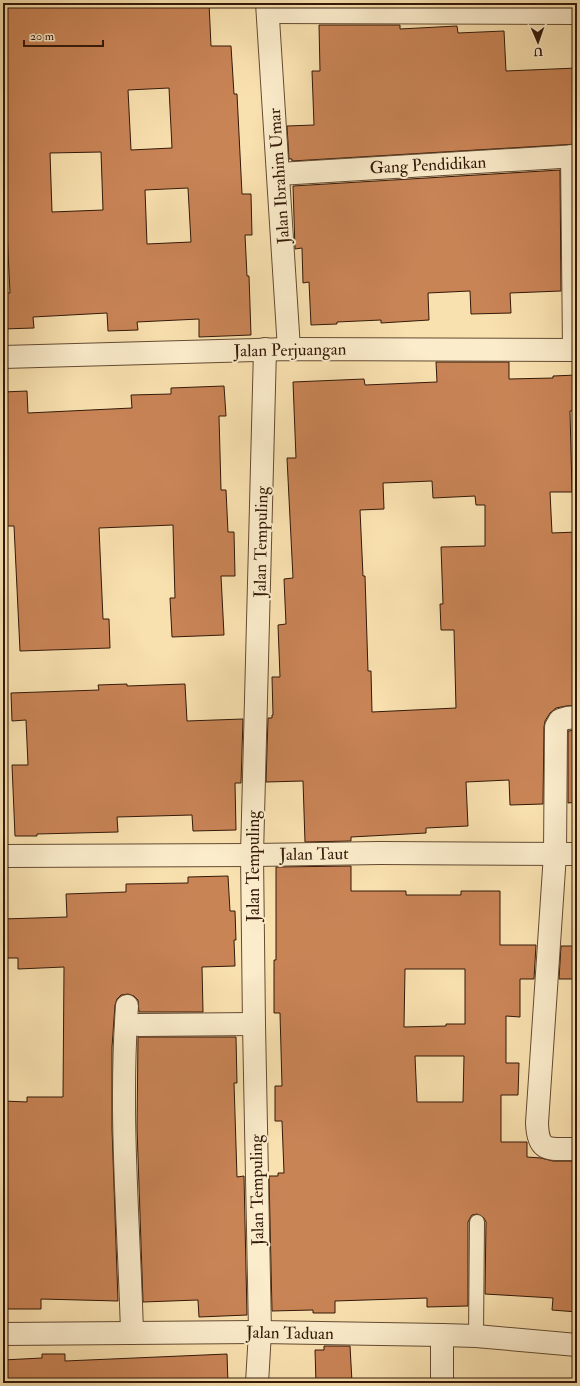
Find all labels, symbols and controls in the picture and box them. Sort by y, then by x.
scale bar [24,22,103,48]
north arrow [518,22,558,62]
text: 20 m [30,29,55,44]
text: U [533,45,543,58]
street label: Jalan Ibrahim Umar [264,107,295,246]
street label: Gang Pendidikan [369,151,487,179]
street label: Jalan Perjuangan [232,339,347,362]
street label: Jalan Tempuling [250,486,273,599]
street label: Jalan Tempuling [243,810,265,923]
street label: Jalan Taut [278,843,349,866]
street label: Jalan Tempuling [246,1134,269,1247]
street label: Jalan Taduan [245,1322,334,1345]

